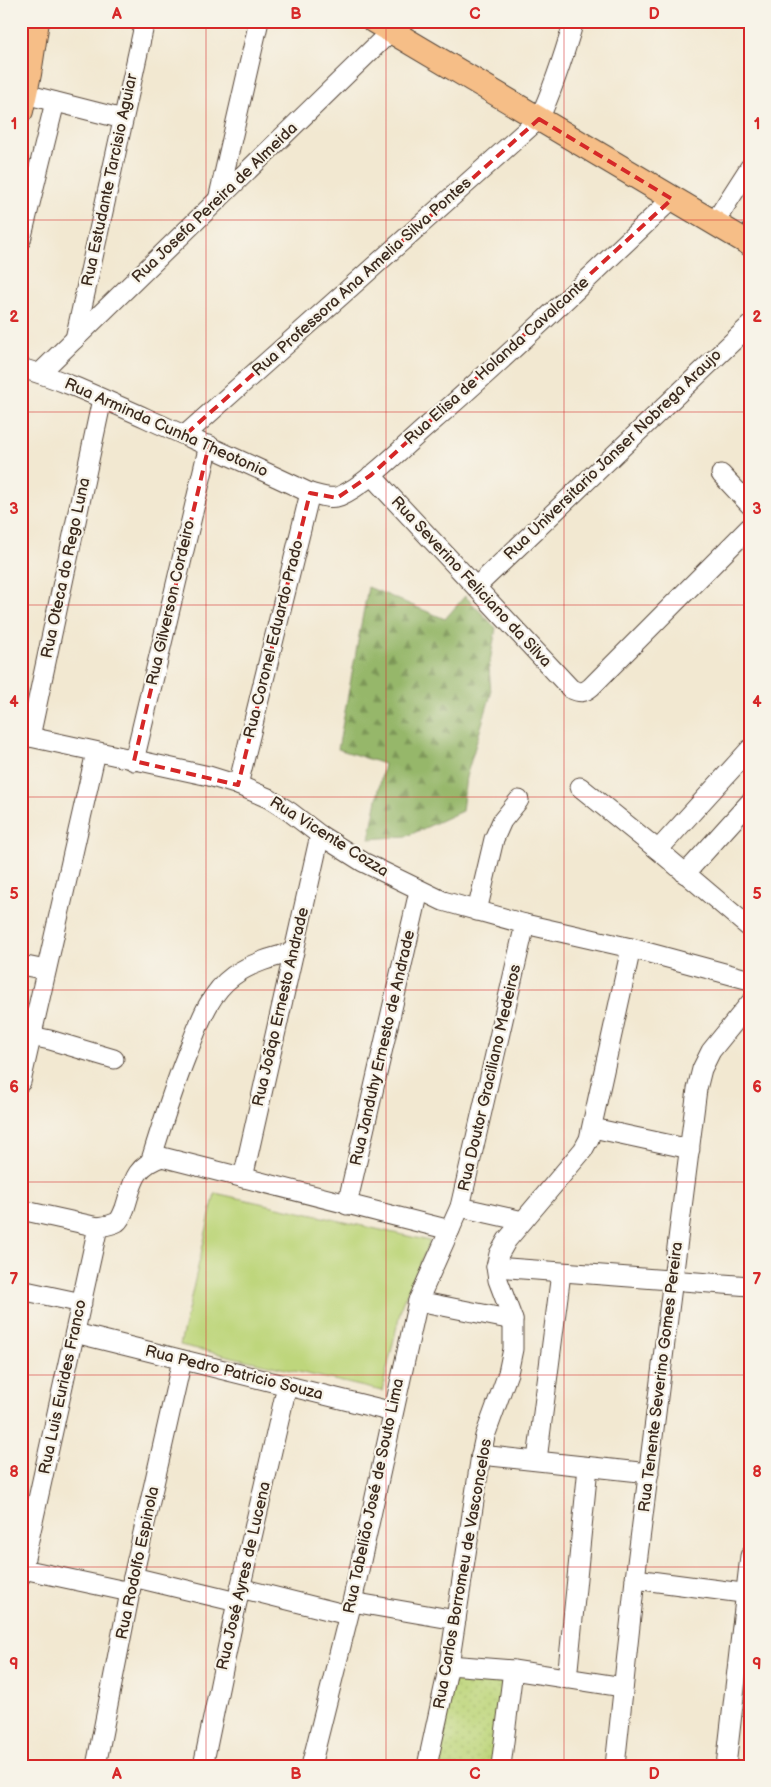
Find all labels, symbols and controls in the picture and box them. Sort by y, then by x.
text: A [111,5,122,24]
text: B [290,5,302,24]
text: C [469,5,481,24]
text: D [648,5,660,24]
street label: Rua Estudante Tarcisio Aguiar [78,72,142,288]
text: 1 [11,115,17,134]
text: 1 [754,115,760,134]
street label: Rua Josefa Pereira de Almeida [128,119,302,287]
street label: Rua Professora Ana Amelia Silva Pontes [249,174,475,380]
street label: Rua Elisa de Holanda Cavalcante [401,273,594,449]
text: 2 [9,308,19,327]
text: 2 [752,308,762,327]
street label: Rua Universitario Janser Nobrega Araujo [500,346,726,564]
street label: Rua Arminda Cunha Theotonio [61,374,271,482]
street label: Rua Oteca do Rego Luna [38,476,94,660]
street label: Rua Severino Feliciano da Silva [387,493,555,671]
text: 3 [9,500,19,519]
text: 3 [752,500,762,519]
street label: Rua Gilverson Cordeiro [143,519,199,687]
street label: Rua Coronel Eduardo Prado [240,538,308,740]
text: 4 [9,693,19,712]
text: 4 [752,693,762,712]
street label: Rua Vicente Cozza [266,793,392,881]
text: 5 [9,885,19,904]
text: 5 [752,885,762,904]
street label: Rua Joãqo Ernesto Andrade [249,905,313,1108]
street label: Rua Janduhy Ernesto de Andrade [347,928,419,1168]
street label: Rua Doutor Graciliano Medeiros [455,963,525,1193]
text: 6 [9,1078,19,1097]
text: 6 [752,1078,762,1097]
street label: Rua Tenente Severino Gomes Pereira [635,1241,687,1513]
text: 7 [10,1270,19,1289]
text: 7 [753,1270,762,1289]
street label: Rua Luis Eurides Franco [35,1298,91,1476]
street label: Rua Pedro Patricio Souza [143,1342,325,1404]
street label: Rua Tabelião José de Souto Lima [340,1377,408,1615]
street label: Rua Carlos Borromeu de Vasconcelos [430,1437,496,1711]
text: 8 [9,1463,19,1482]
text: 8 [752,1463,762,1482]
street label: Rua José Ayres de Lucena [213,1480,275,1672]
street label: Rua Rodolfo Espinola [113,1485,163,1641]
text: 9 [9,1655,19,1674]
text: 9 [752,1655,762,1674]
text: A [111,1765,122,1784]
text: B [290,1765,302,1784]
text: C [469,1765,481,1784]
text: D [648,1765,660,1784]

